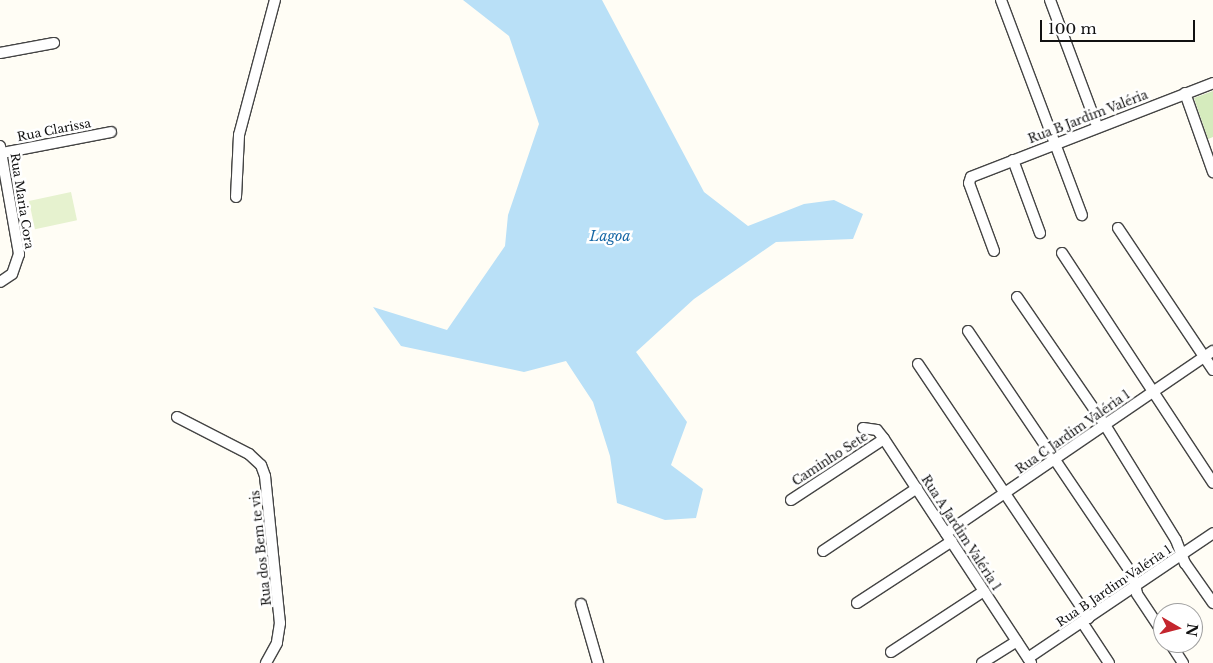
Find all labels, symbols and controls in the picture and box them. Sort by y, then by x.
scale bar [1043,10,1198,42]
text: 100 m [1048,19,1097,38]
street label: Rua B Jardim Valéria [1026,87,1150,147]
street label: Rua Clarissa [16,116,92,144]
street label: Rua Maria Cora [7,152,37,250]
water label: Lagoa [590,228,630,244]
street label: Rua C Jardim Valéria 1 [1013,387,1133,477]
street label: Caminho Sete [790,429,870,489]
street label: Rua A Jardim Valéria 1 [918,472,1004,594]
street label: Rua dos Bem te vis [248,489,274,607]
street label: Rua B Jardim Valéria 1 [1053,542,1175,630]
north arrow [1153,603,1203,653]
text: N [1182,622,1202,638]

